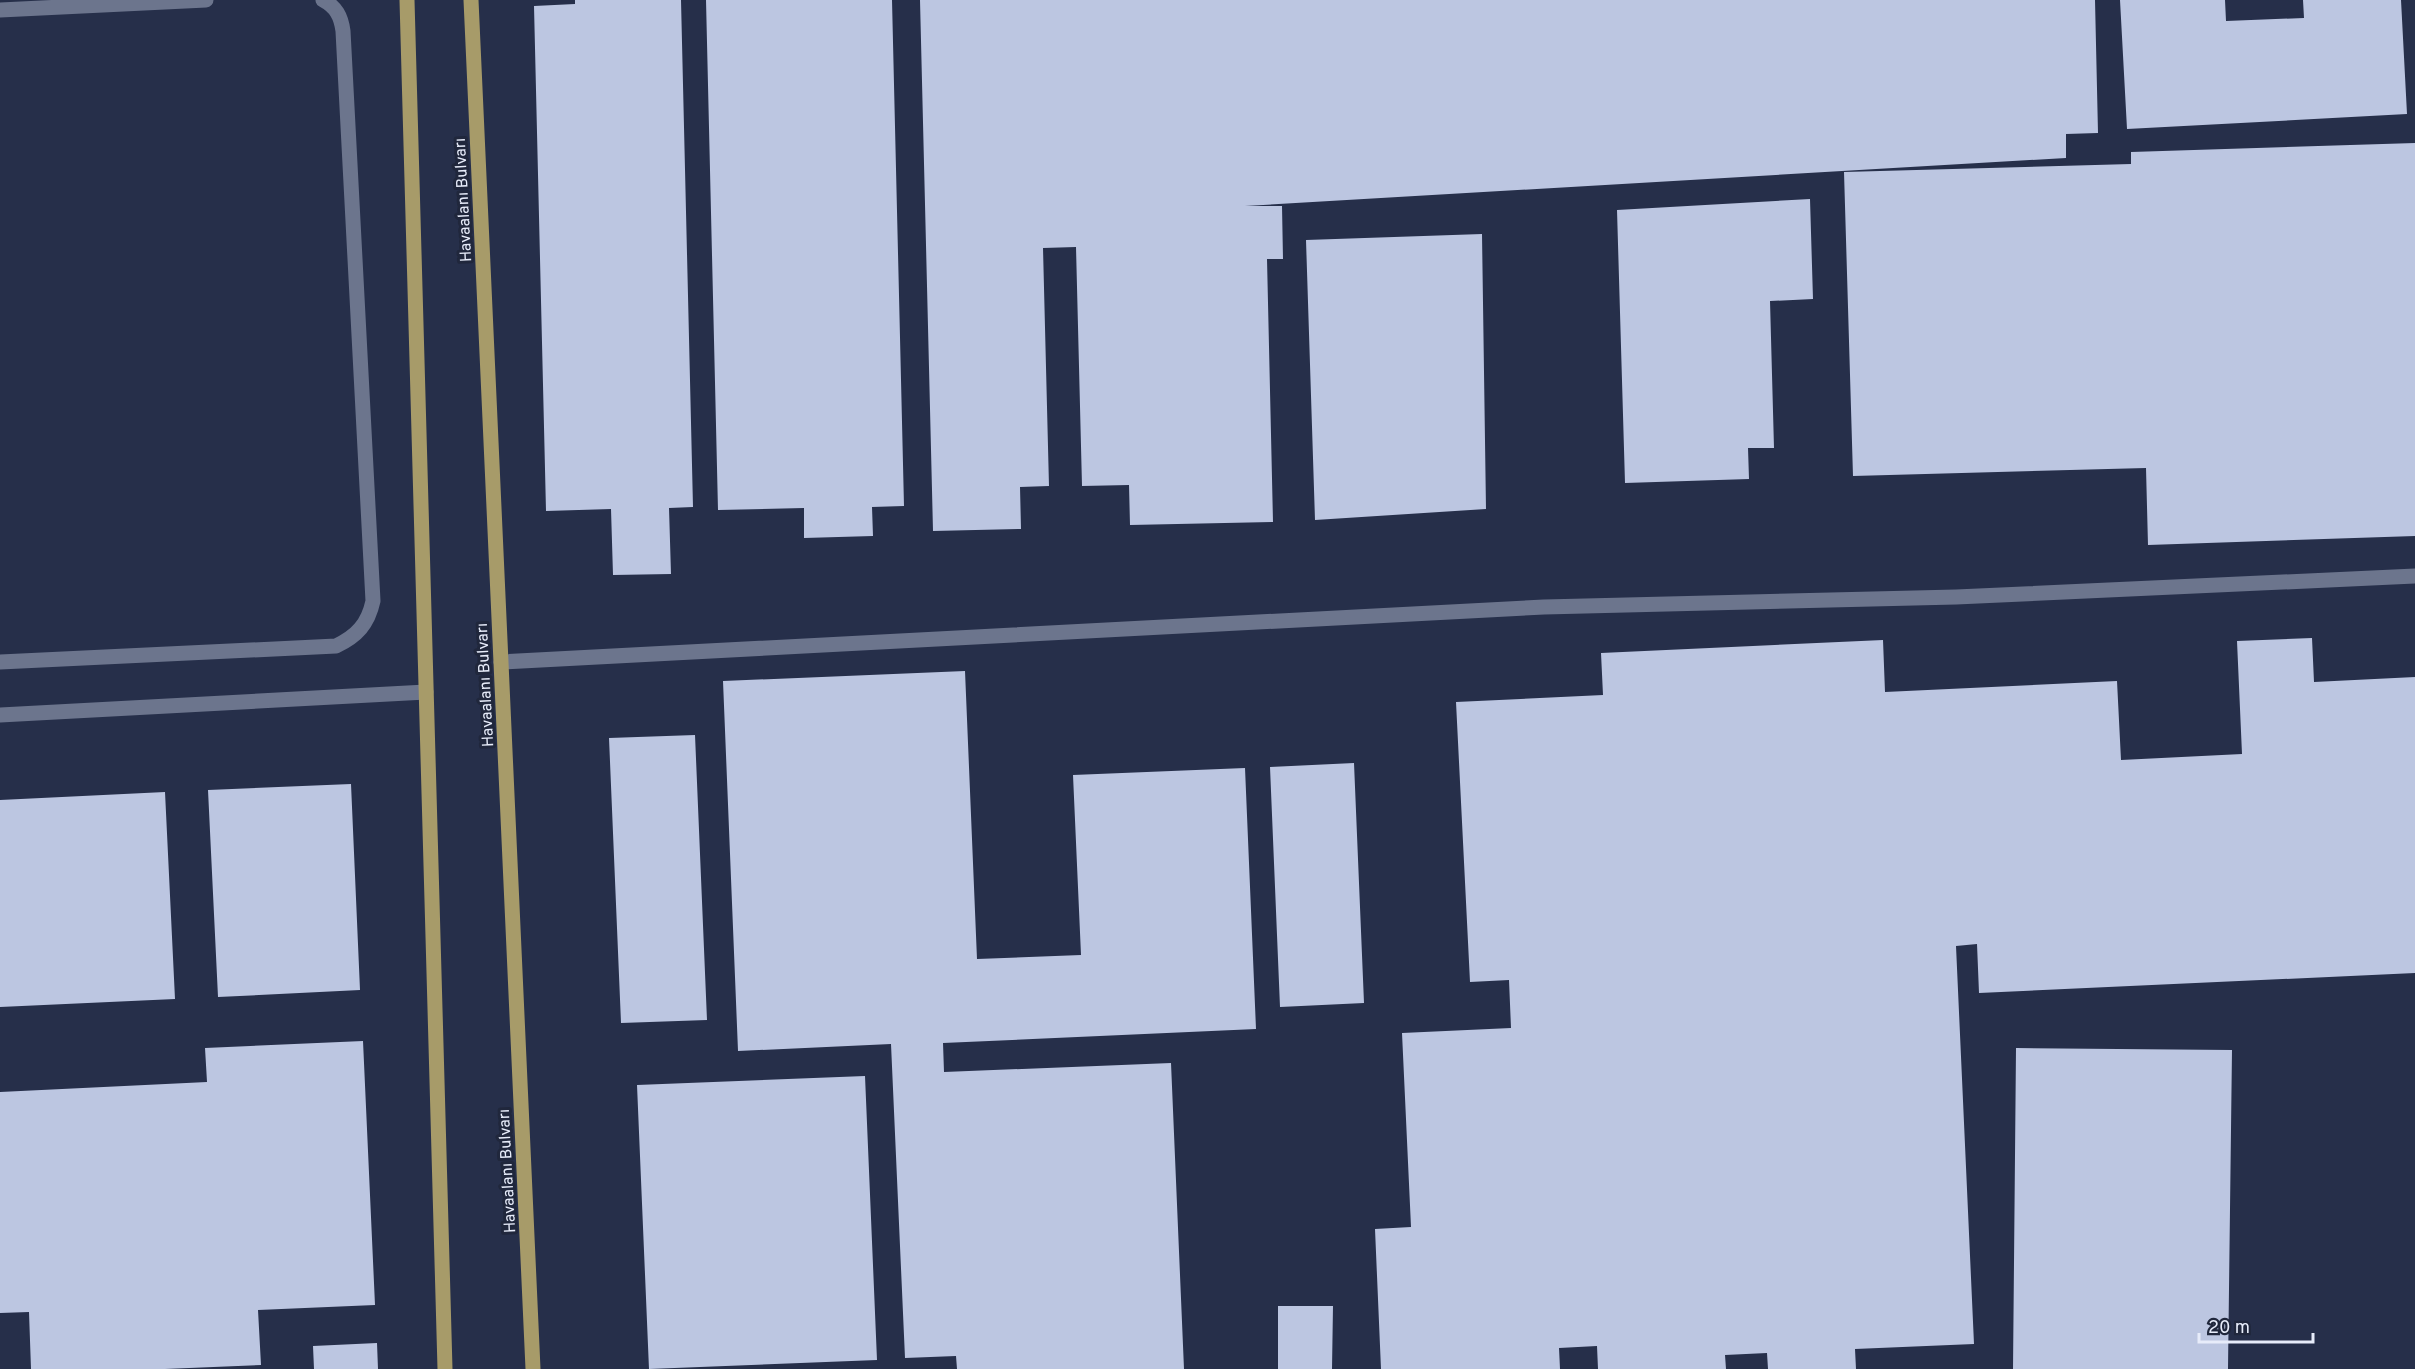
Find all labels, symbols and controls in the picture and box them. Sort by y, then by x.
street label: Havaalanı Bulvarı [451,137,477,262]
street label: Havaalanı Bulvarı [473,622,499,747]
street label: Havaalanı Bulvarı [495,1108,521,1233]
scale bar [2199,1306,2313,1344]
text: 20 m [2208,1317,2250,1340]

